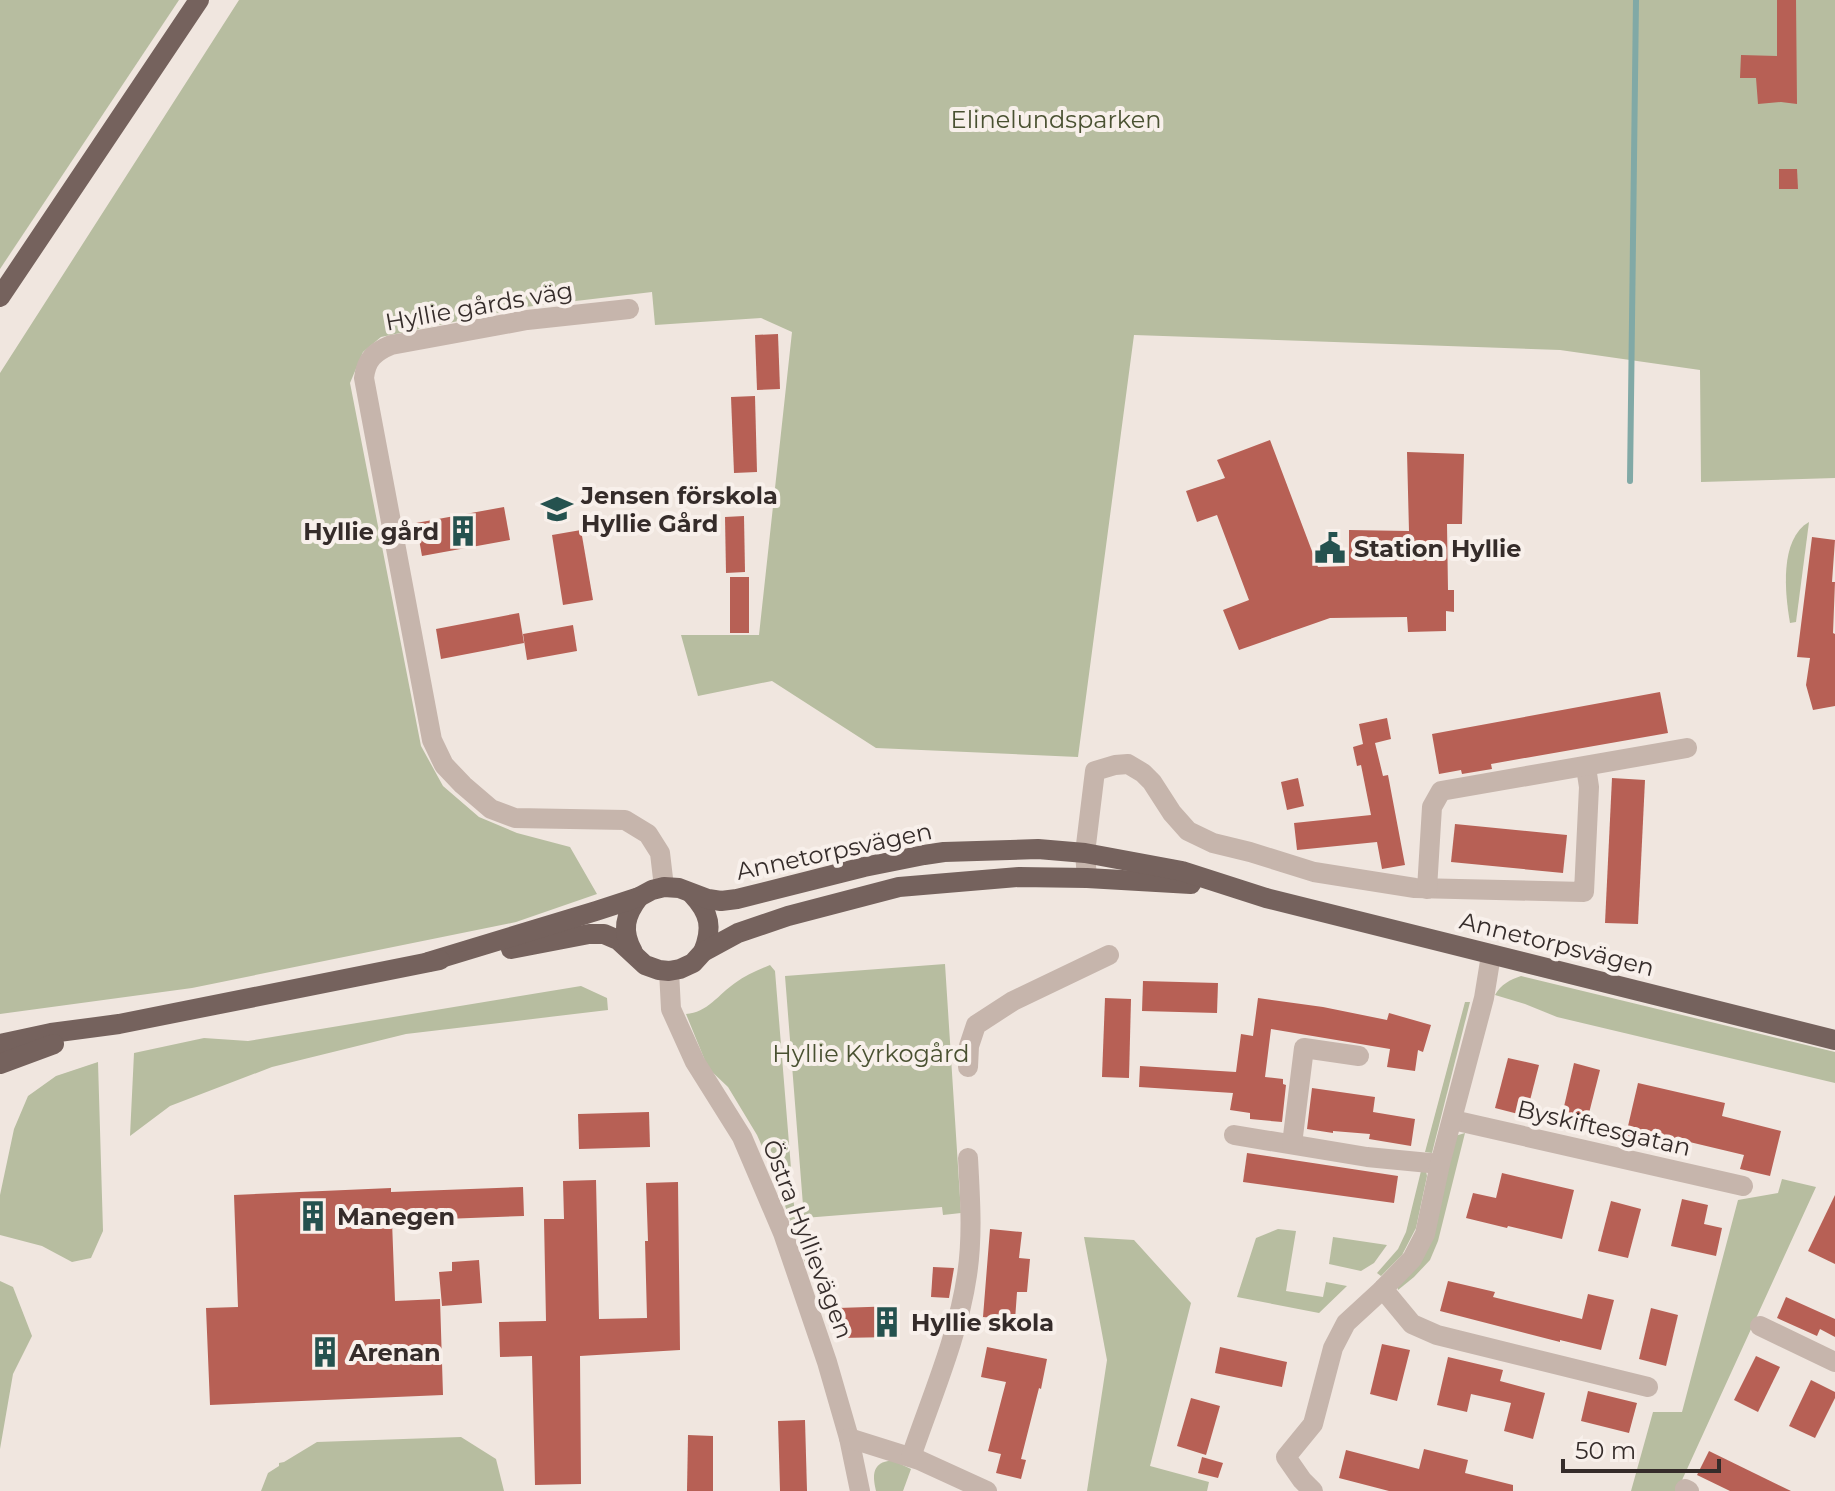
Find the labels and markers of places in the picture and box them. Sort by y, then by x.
place label: Jensen förskola Hyllie Gård [580,481,778,538]
school or university icon: Jensen förskola Hyllie Gård [540,492,574,526]
building icon: Hyllie gård [446,514,480,548]
place label: Hyllie gård [303,517,439,546]
public building icon: Station Hyllie [1313,531,1347,565]
place label: Station Hyllie [1354,534,1521,563]
building icon: Manegen [296,1199,330,1233]
place label: Manegen [337,1202,455,1231]
building icon: Hyllie skola [870,1305,904,1339]
place label: Hyllie skola [911,1308,1054,1337]
building icon: Arenan [308,1335,342,1369]
place label: Arenan [348,1338,441,1367]

